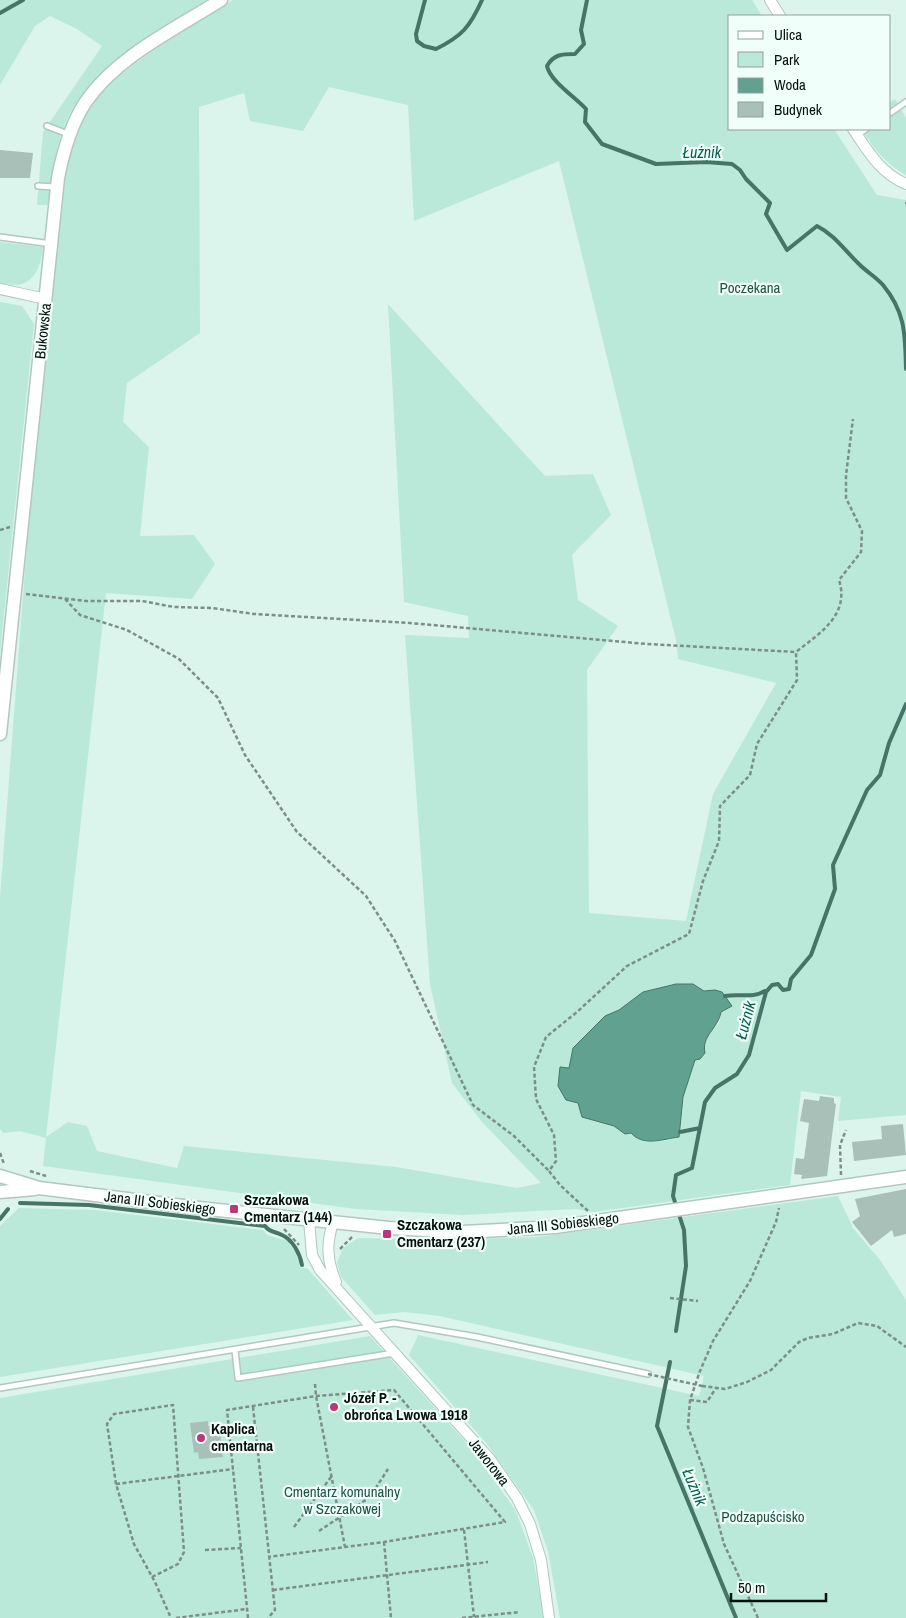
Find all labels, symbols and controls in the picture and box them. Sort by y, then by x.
legend [728,15,891,130]
text: Ulica [774,24,802,45]
text: Park [774,49,800,70]
text: Woda [774,74,806,95]
text: Budynek [774,99,823,120]
water label: Łużnik [682,141,722,163]
park label: Poczekana [720,277,781,298]
street label: Bukowska [29,302,56,360]
water label: Łużnik [729,998,761,1042]
street label: Jana III Sobieskiego [103,1185,217,1220]
place label: Szczakowa Cmentarz (144) [244,1189,332,1227]
marker: Szczakowa Cmentarz (144) [228,1203,240,1215]
street label: Jana III Sobieskiego [506,1207,620,1240]
place label: Szczakowa Cmentarz (237) [397,1214,485,1252]
marker: Szczakowa Cmentarz (237) [381,1228,393,1240]
place label: Józef P. - obrońca Lwowa 1918 [344,1387,468,1425]
marker: Józef P. - obrońca Lwowa 1918 [328,1401,340,1413]
place label: Kaplica cmentarna [211,1418,273,1456]
marker: Kaplica cmentarna [195,1432,207,1444]
street label: Jaworowa [464,1433,515,1490]
water label: Łużnik [677,1464,713,1509]
park label: Cmentarz komunalny w Szczakowej [284,1481,401,1519]
park label: Podzapuścisko [721,1506,805,1527]
scale bar [731,1570,826,1602]
text: 50 m [738,1577,765,1598]

